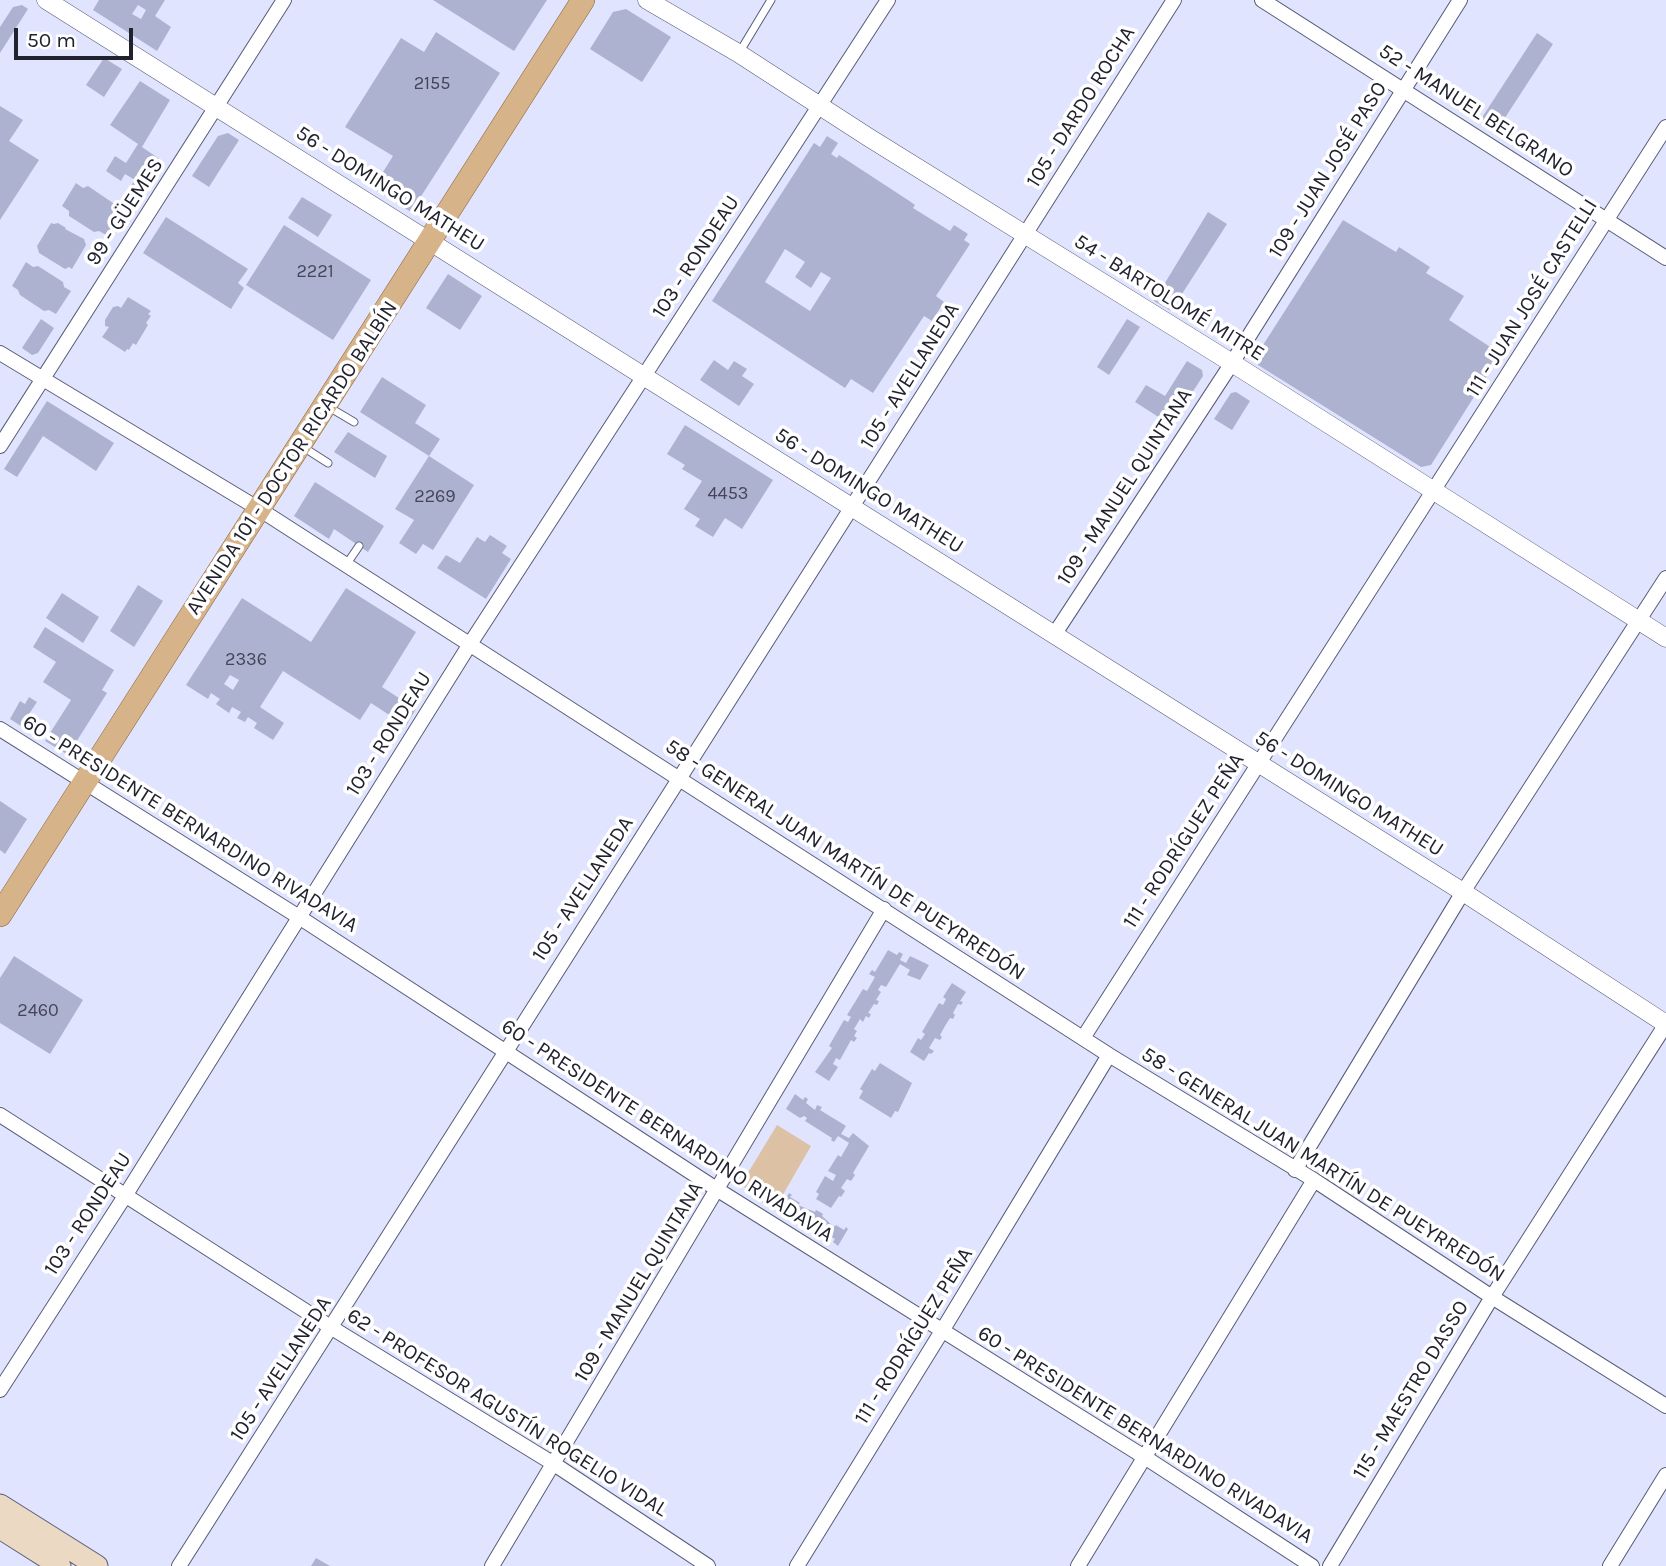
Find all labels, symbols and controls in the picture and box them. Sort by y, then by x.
scale bar [18,14,136,58]
street label: 105 - DARDO ROCHA [1021,22,1141,192]
text: 50 m [27,28,76,52]
street label: 52 - MANUEL BELGRANO [1374,39,1578,183]
house number: 2155 [414,73,450,95]
street label: 109 - JUAN JOSÉ PASO [1264,77,1392,263]
street label: 56 - DOMINGO MATHEU [291,121,489,257]
street label: 99 - GÜEMES [81,154,169,270]
street label: 103 - RONDEAU [647,191,745,323]
street label: 111 - JUAN JOSÉ CASTELLI [1461,194,1603,402]
street label: 54 - BARTOLOMÉ MITRE [1069,229,1269,367]
house number: 2221 [296,261,334,283]
street label: AVENIDA 101 - DOCTOR RICARDO BALBÍN [181,296,403,620]
street label: 105 - AVELLANEDA [855,298,965,454]
street label: 109 - MANUEL QUINTANA [1052,384,1198,590]
street label: 56 - DOMINGO MATHEU [770,423,968,559]
house number: 4453 [708,483,748,505]
house number: 2269 [414,486,456,508]
house number: 2336 [225,649,267,671]
street label: 103 - RONDEAU [341,667,437,801]
street label: 60 - PRESIDENTE BERNARDINO RIVADAVIA [18,710,362,938]
street label: 56 - DOMINGO MATHEU [1250,726,1448,862]
street label: 58 - GENERAL JUAN MARTÍN DE PUEYRREDÓN [660,734,1030,986]
street label: 111 - RODRÍGUEZ PEÑA [1118,749,1250,933]
street label: 105 - AVELLANEDA [527,812,639,966]
house number: 2460 [17,1000,59,1022]
street label: 60 - PRESIDENTE BERNARDINO RIVADAVIA [496,1014,838,1248]
street label: 58 - GENERAL JUAN MARTÍN DE PUEYRREDÓN [1137,1042,1509,1288]
street label: 103 - RONDEAU [39,1148,137,1280]
street label: 109 - MANUEL QUINTANA [569,1177,709,1387]
street label: 111 - RODRÍGUEZ PEÑA [849,1243,979,1429]
street label: 105 - AVELLANEDA [225,1292,337,1446]
street label: 115 - MAESTRO DASSO [1348,1296,1474,1484]
street label: 62 - PROFESOR AGUSTÍN ROGELIO VIDAL [342,1303,672,1523]
street label: 60 - PRESIDENTE BERNARDINO RIVADAVIA [973,1321,1317,1549]

